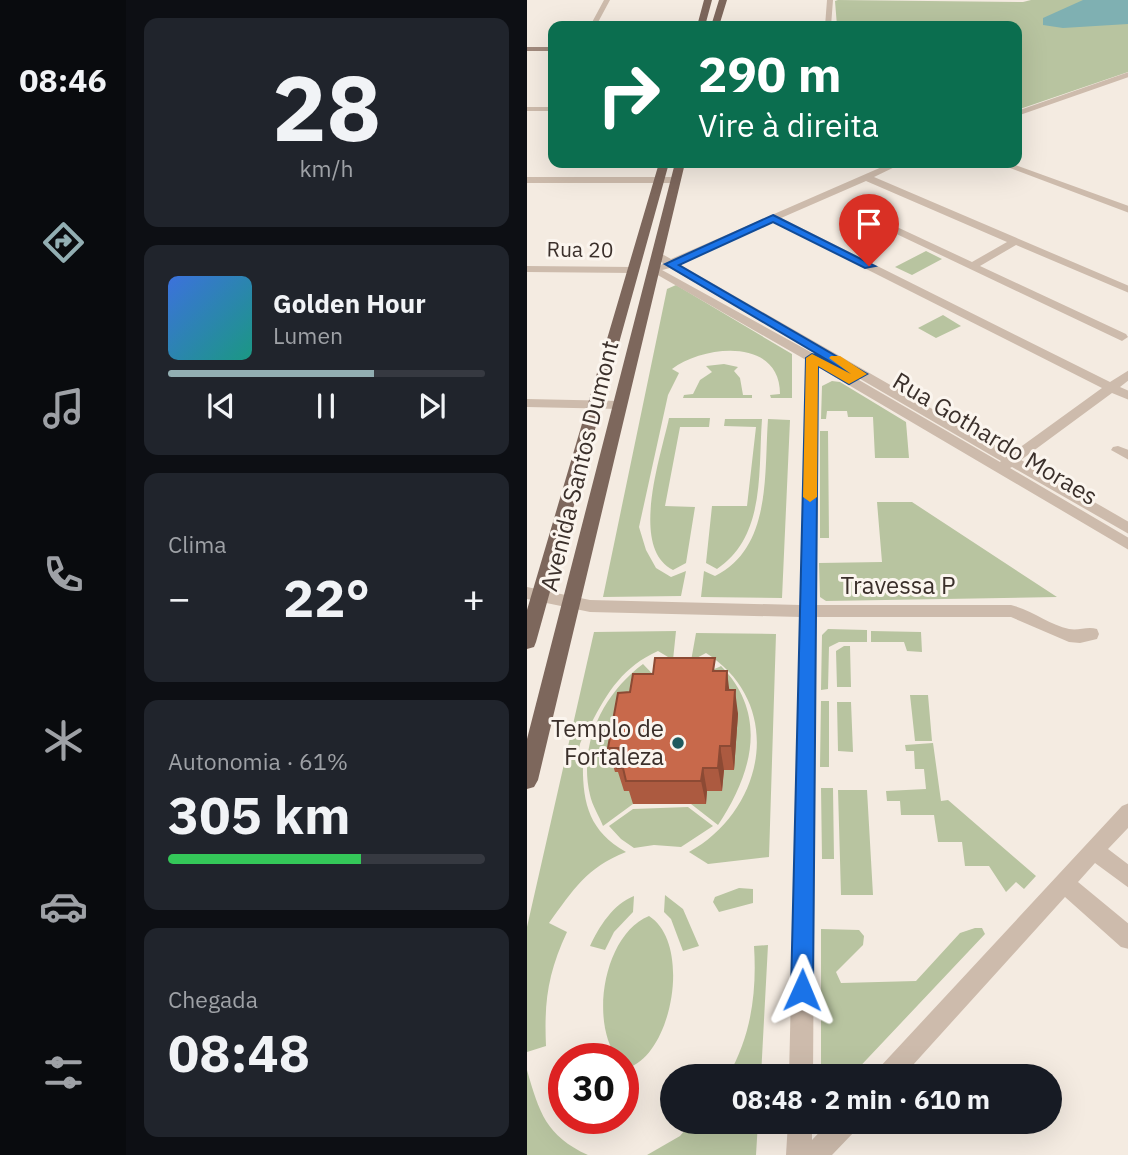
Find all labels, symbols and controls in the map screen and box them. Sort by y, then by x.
text: 290 m [698,42,842,105]
text: 28 [272,48,381,166]
icon: right [583,49,674,140]
text: 08:46 [19,59,107,101]
text: Vire à direita [698,104,879,146]
text: km/h [299,153,354,183]
pin [839,194,899,266]
icon: arrive [850,205,888,243]
icon: directions [39,218,88,267]
street label: Rua 20 [546,234,614,264]
text: Golden Hour [273,286,426,320]
text: Lumen [273,320,343,350]
street label: Avenida Santos Dumont [532,337,626,595]
street label: Rua Gothardo Moraes [887,364,1104,512]
icon: music [39,384,88,433]
icon: previous [202,387,240,425]
icon: pause [307,387,345,425]
icon: next [413,387,451,425]
text: Clima [168,529,227,559]
icon: phone [39,550,88,599]
text: 22° [283,564,370,631]
street label: Travessa P [840,569,956,601]
text: − [168,573,191,622]
text: + [462,573,485,622]
place label: Templo de Fortaleza [551,712,664,772]
icon: climate [39,716,88,765]
marker: Templo de Fortaleza [670,735,686,751]
text: Autonomia · 61% [168,746,348,776]
text: 305 km [168,781,350,848]
icon: car [39,882,88,931]
position arrow [765,953,839,1027]
text: Chegada [168,984,258,1014]
text: 08:48 [168,1019,310,1086]
speed limit sign: 30 [548,1043,639,1134]
icon: filters [39,1048,88,1097]
text: 08:48 · 2 min · 610 m [732,1082,990,1116]

